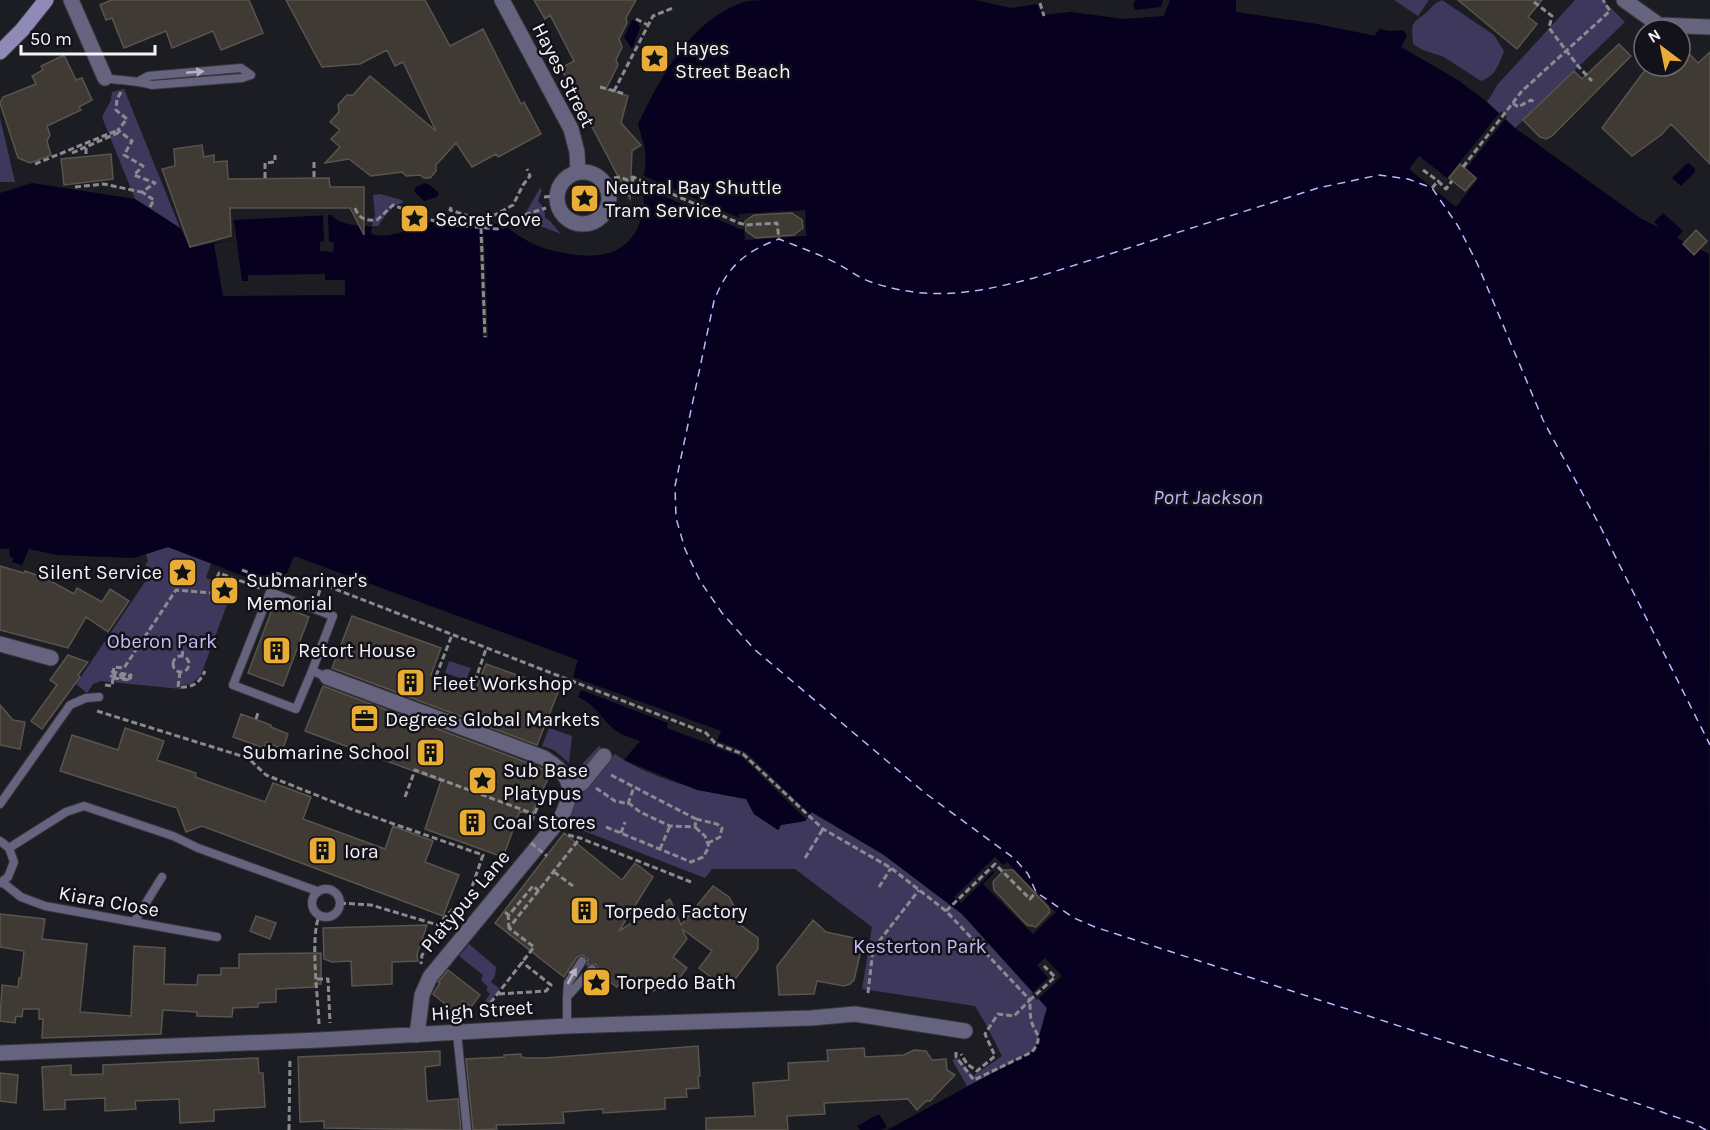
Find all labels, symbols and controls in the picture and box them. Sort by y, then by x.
scale bar [21,18,154,56]
north arrow [1632,18,1692,78]
street label: Hayes Street [527,19,600,132]
text: N [1644,25,1664,47]
text: 50 m [30,28,72,50]
place label: Hayes Street Beach [675,37,791,83]
place icon: Hayes Street Beach [638,43,670,75]
one-way arrow [186,67,205,77]
place label: Neutral Bay Shuttle Tram Service [605,176,782,222]
place icon: Neutral Bay Shuttle Tram Service [568,183,600,215]
place icon: Secret Cove [398,203,430,235]
place label: Secret Cove [435,208,541,231]
water label: Port Jackson [1153,485,1263,509]
place icon: Silent Service [167,556,199,588]
place label: Silent Service [38,561,162,584]
place label: Submariner's Memorial [246,569,368,615]
place icon: Submariner's Memorial [209,575,241,607]
park label: Oberon Park [107,630,217,653]
building icon: Retort House [261,634,293,666]
place label: Retort House [298,639,416,662]
building icon: Fleet Workshop [395,667,427,699]
place label: Fleet Workshop [432,672,573,695]
office icon: Degrees Global Markets [348,703,380,735]
place label: Degrees Global Markets [385,708,600,731]
building icon: Submarine School [415,736,447,768]
place label: Submarine School [242,741,410,764]
place label: Sub Base Platypus [503,759,588,805]
place icon: Sub Base Platypus [466,765,498,797]
building icon: Coal Stores [456,806,488,838]
place label: Coal Stores [493,811,596,834]
building icon: Iora [307,835,339,867]
place label: Iora [344,840,379,863]
street label: Platypus Lane [416,846,515,957]
street label: Kiara Close [57,881,161,922]
building icon: Torpedo Factory [568,895,600,927]
place label: Torpedo Factory [605,900,747,923]
park label: Kesterton Park [853,935,987,958]
place icon: Torpedo Bath [580,966,612,998]
one-way arrow [567,967,577,984]
place label: Torpedo Bath [617,971,736,994]
street label: High Street [430,995,534,1026]

